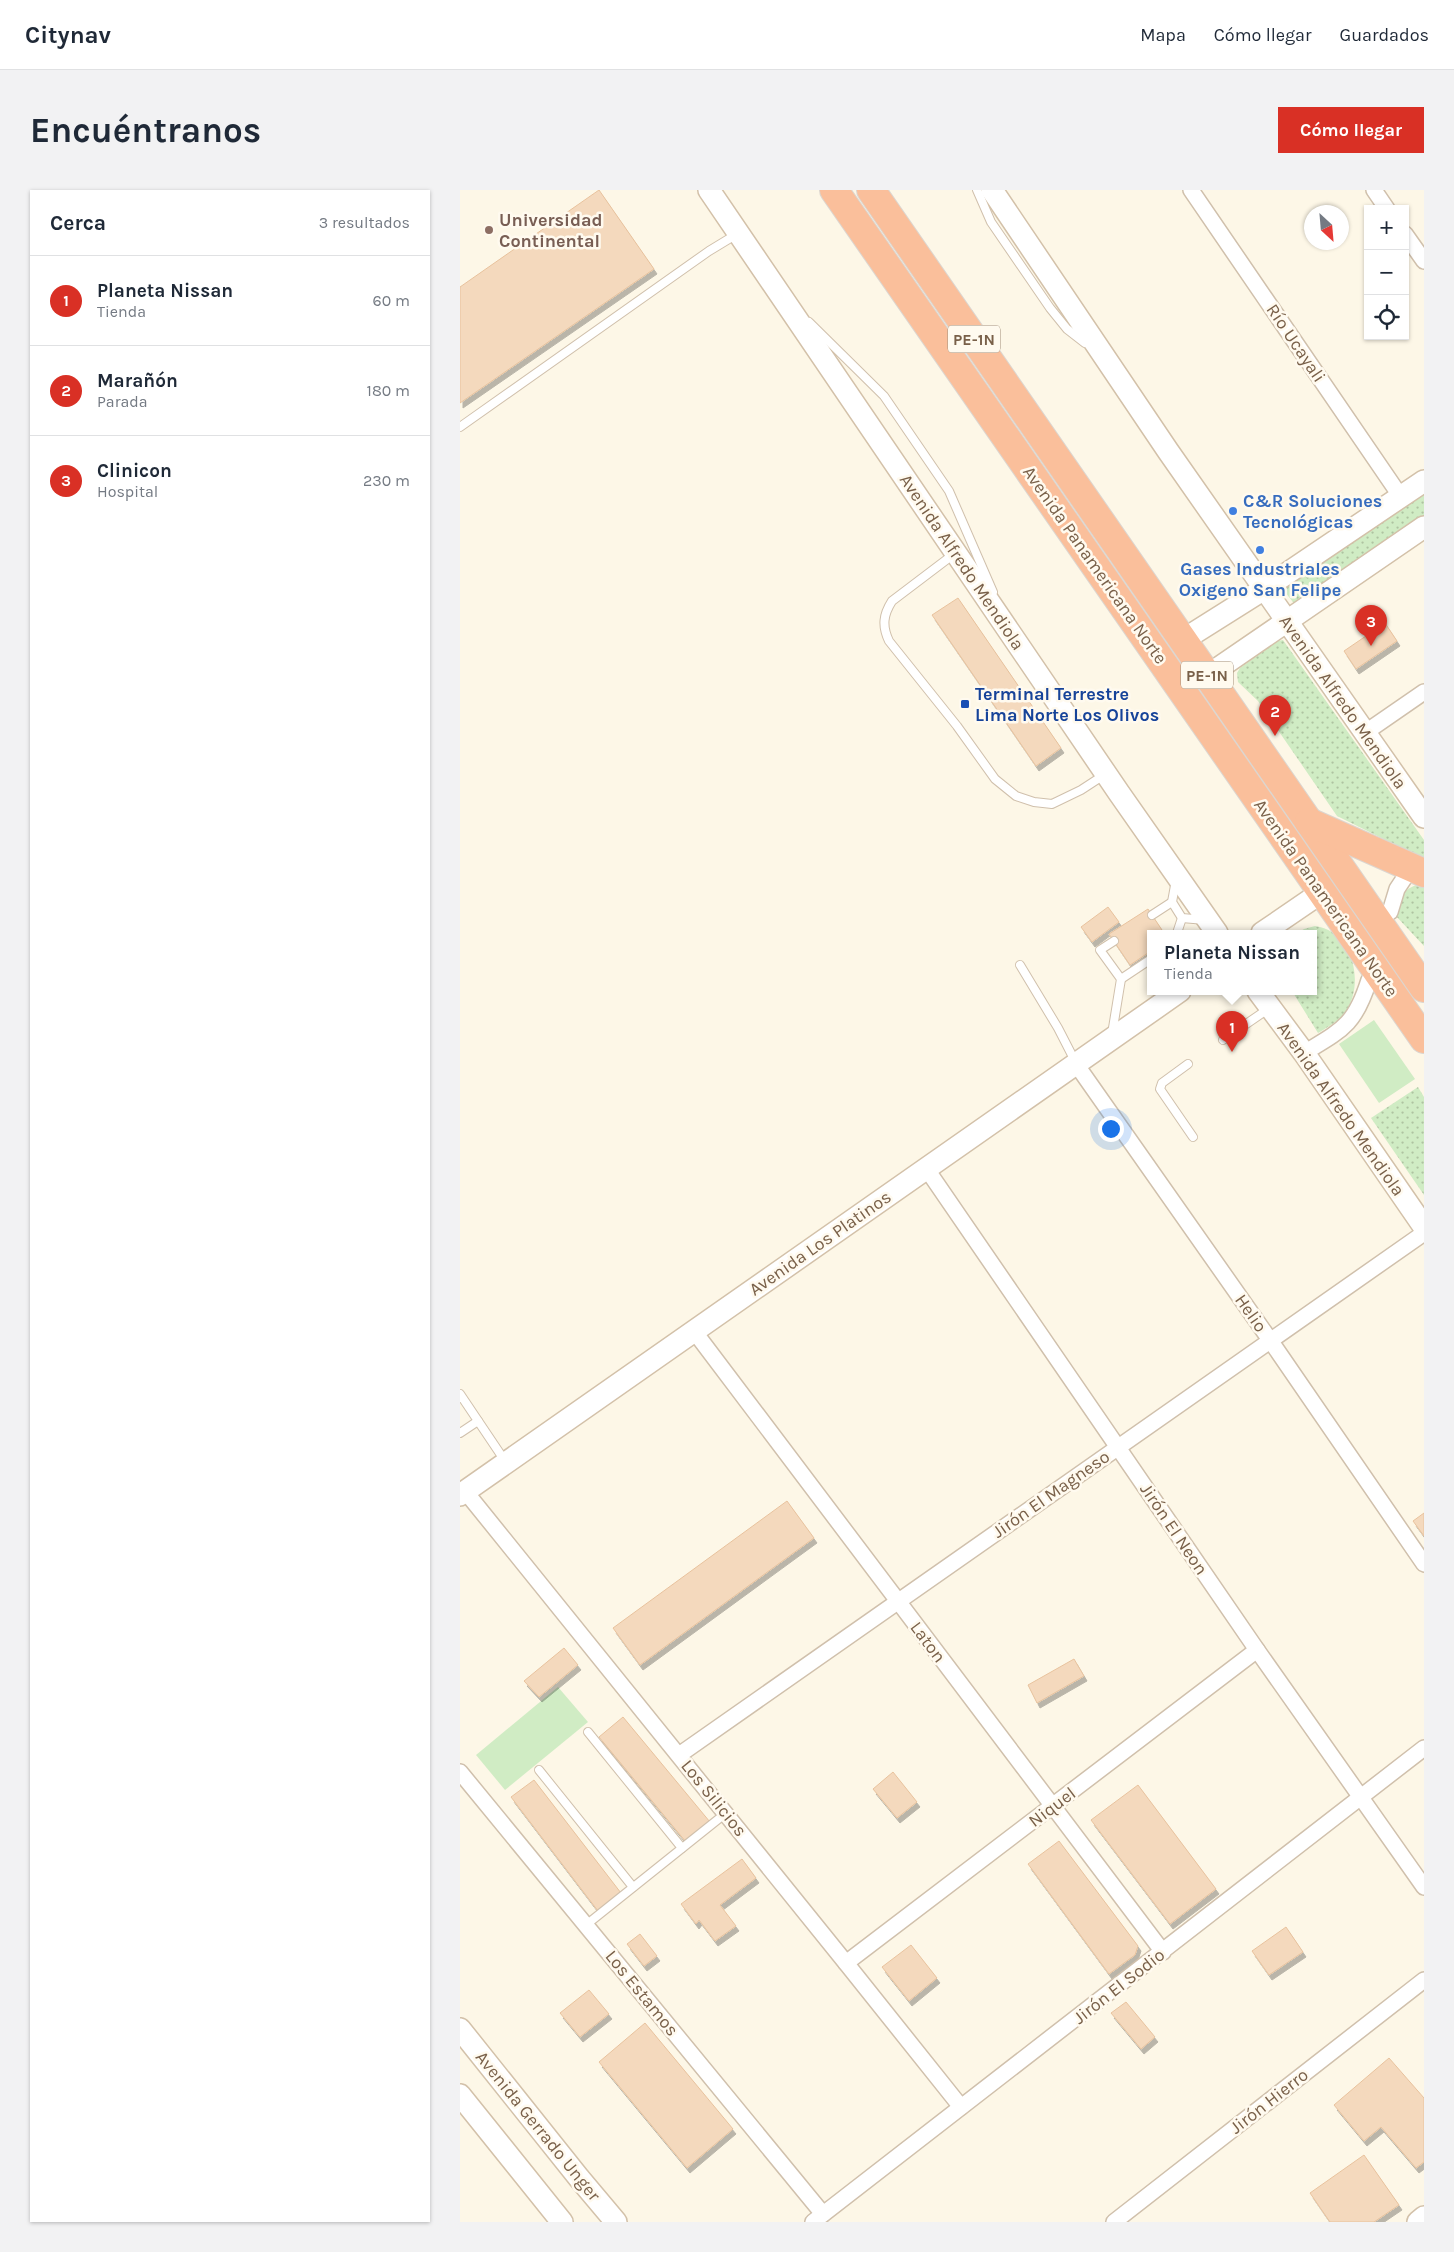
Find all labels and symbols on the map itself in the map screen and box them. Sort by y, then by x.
north arrow [1304,205,1349,250]
place label: Universidad Continental [499,209,603,252]
marker: Universidad Continental [483,224,495,236]
street label: Río Ucayali [1262,299,1330,387]
road number: PE-1N [948,326,1000,352]
street label: Avenida Panamericana Norte [1018,462,1172,668]
street label: Avenida Alfredo Mendiola [895,470,1029,654]
place label: C&R Soluciones Tecnológicas [1243,490,1382,533]
marker: C&R Soluciones Tecnológicas [1227,505,1239,517]
marker: Gases Industriales Oxigeno San Felipe [1254,544,1266,556]
place label: Gases Industriales Oxigeno San Felipe [1179,558,1341,601]
pin: 3 [1355,605,1387,646]
street label: Avenida Alfredo Mendiola [1274,611,1412,793]
road number: PE-1N [1181,662,1233,688]
place label: Terminal Terrestre Lima Norte Los Olivos [975,683,1159,726]
pin: 2 [1259,695,1291,736]
marker: Terminal Terrestre Lima Norte Los Olivos [959,698,971,710]
street label: Avenida Panamericana Norte [1249,795,1403,1001]
pin: 1 [1216,1011,1248,1052]
street label: Avenida Alfredo Mendiola [1272,1018,1410,1200]
your location [1098,1116,1124,1142]
street label: Avenida Los Platinos [745,1186,895,1300]
street label: Helio [1230,1290,1272,1336]
street label: Jirón El Magneso [988,1445,1114,1543]
street label: Jirón El Neon [1135,1479,1213,1579]
street label: Laton [905,1617,951,1667]
street label: Los Silicios [676,1755,752,1841]
street label: Niquel [1024,1782,1080,1832]
street label: Jirón El Sodio [1069,1943,1169,2029]
street label: Los Estamos [601,1946,683,2040]
street label: Avenida Gerrado Unger [471,2047,606,2206]
street label: Jirón Hierro [1225,2064,1313,2138]

